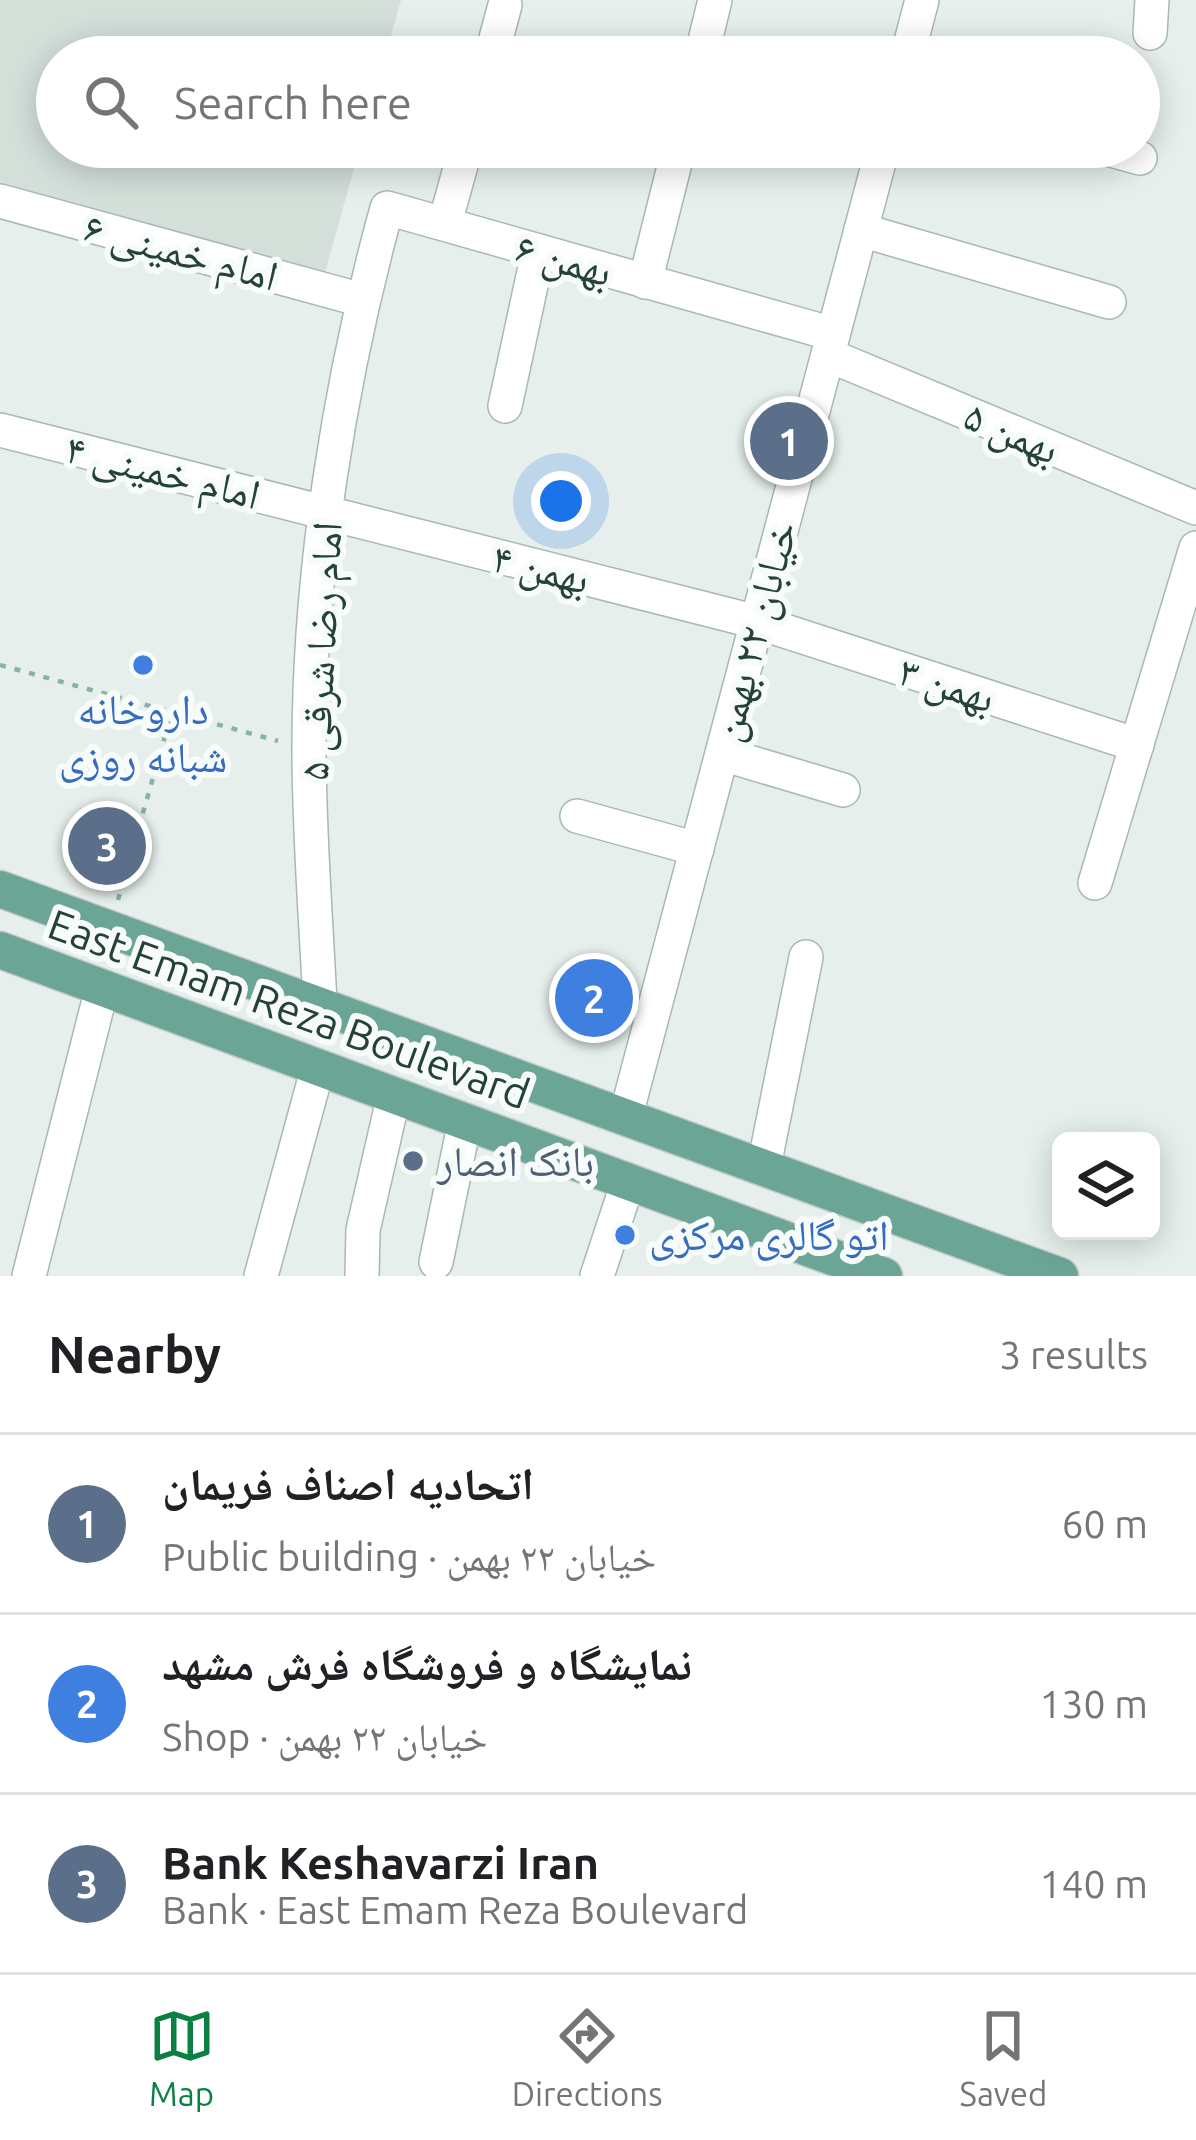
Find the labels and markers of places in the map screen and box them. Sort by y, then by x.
pin: 1 [750,396,828,486]
marker: داروخانه شبانه روزی [130,652,156,678]
place label: داروخانه شبانه روزی [59,685,227,783]
pin: 3 [68,801,146,891]
pin: 2 [555,953,633,1043]
place label: بانک انصار [436,1137,594,1185]
marker: بانک انصار [400,1148,426,1174]
place label: اتو گالری مرکزی [649,1211,889,1261]
marker: اتو گالری مرکزی [612,1222,638,1248]

